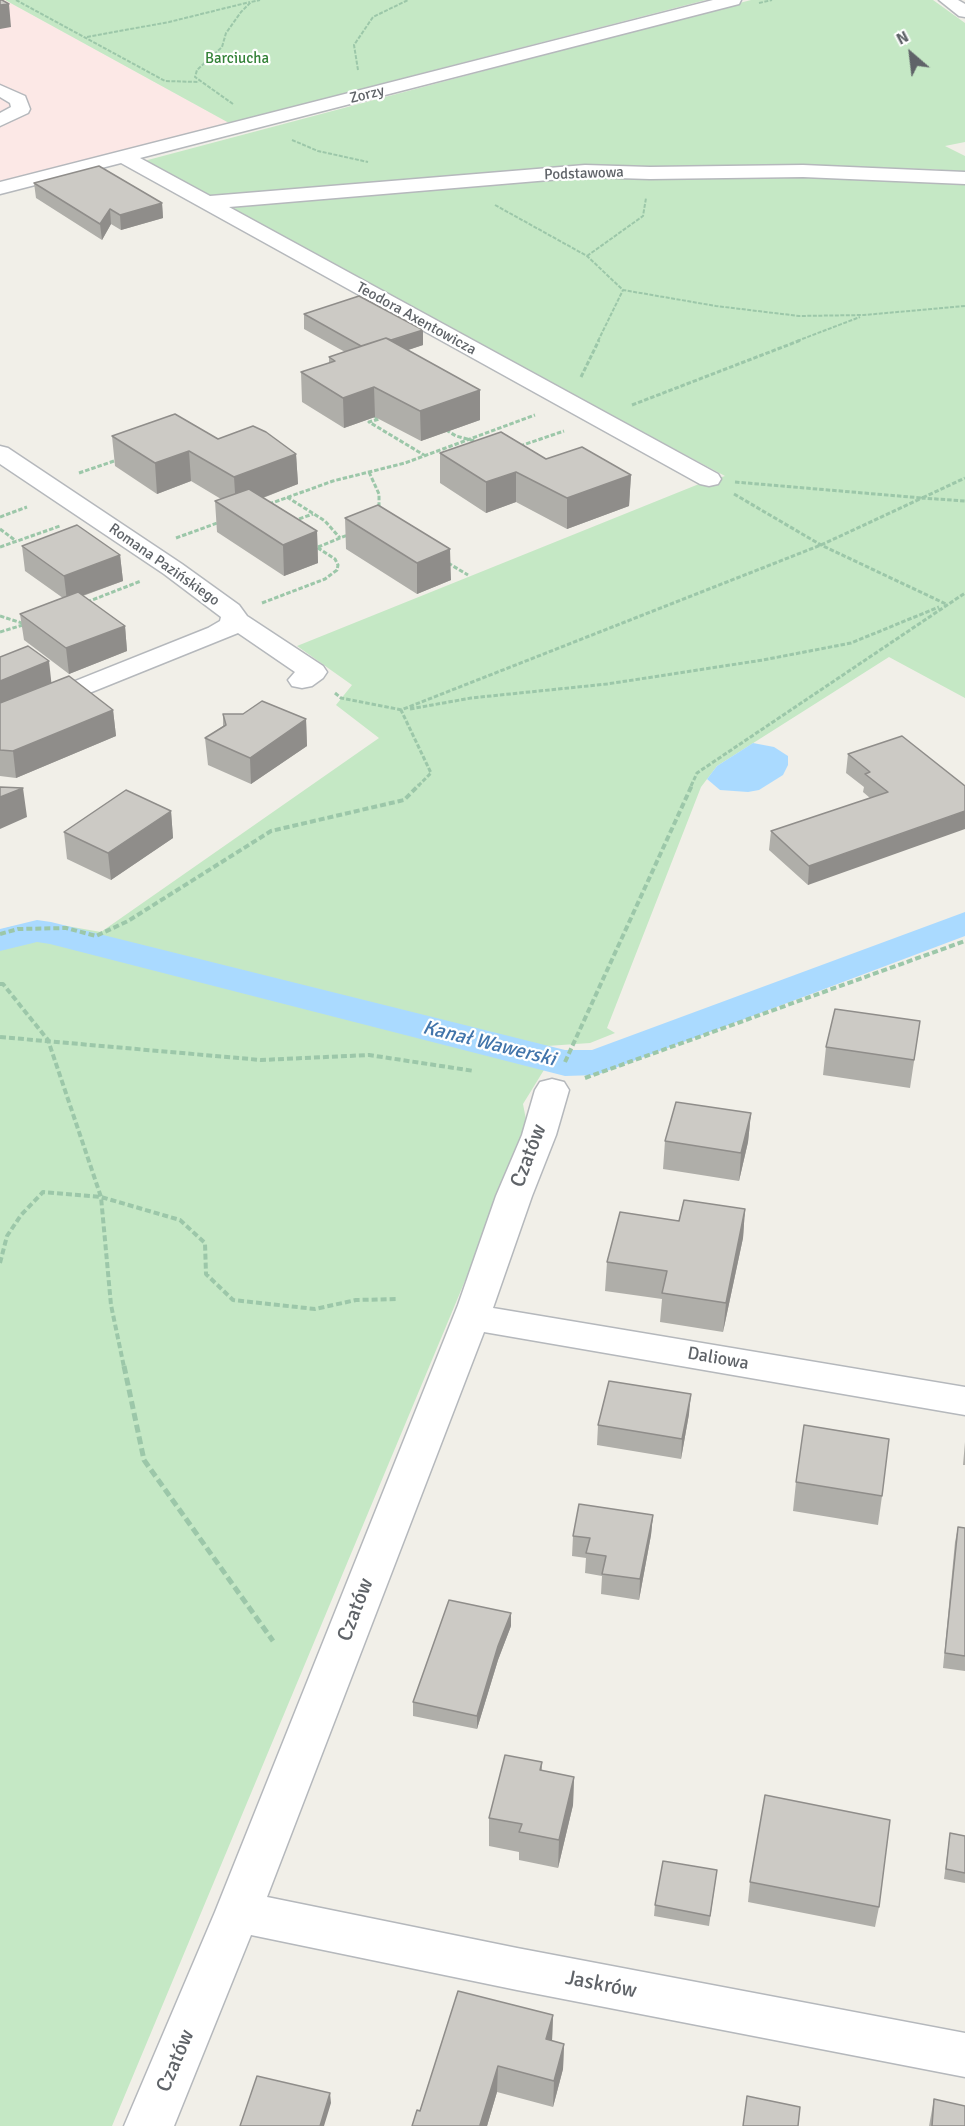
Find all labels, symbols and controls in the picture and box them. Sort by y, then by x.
north arrow [881,24,941,84]
text: N [893,27,912,50]
park label: Barciucha [205,50,269,68]
street label: Zorzy [348,82,386,108]
street label: Podstawowa [544,164,624,184]
street label: Teodora Axentowicza [353,279,479,359]
street label: Romana Pazińskiego [105,520,223,610]
water label: Kanał Wawerski [420,1016,558,1072]
street label: Czatów [505,1121,553,1191]
street label: Daliowa [686,1343,750,1375]
street label: Czatów [332,1575,380,1645]
street label: Jaskrów [563,1966,639,2004]
street label: Czatów [152,2026,200,2096]

